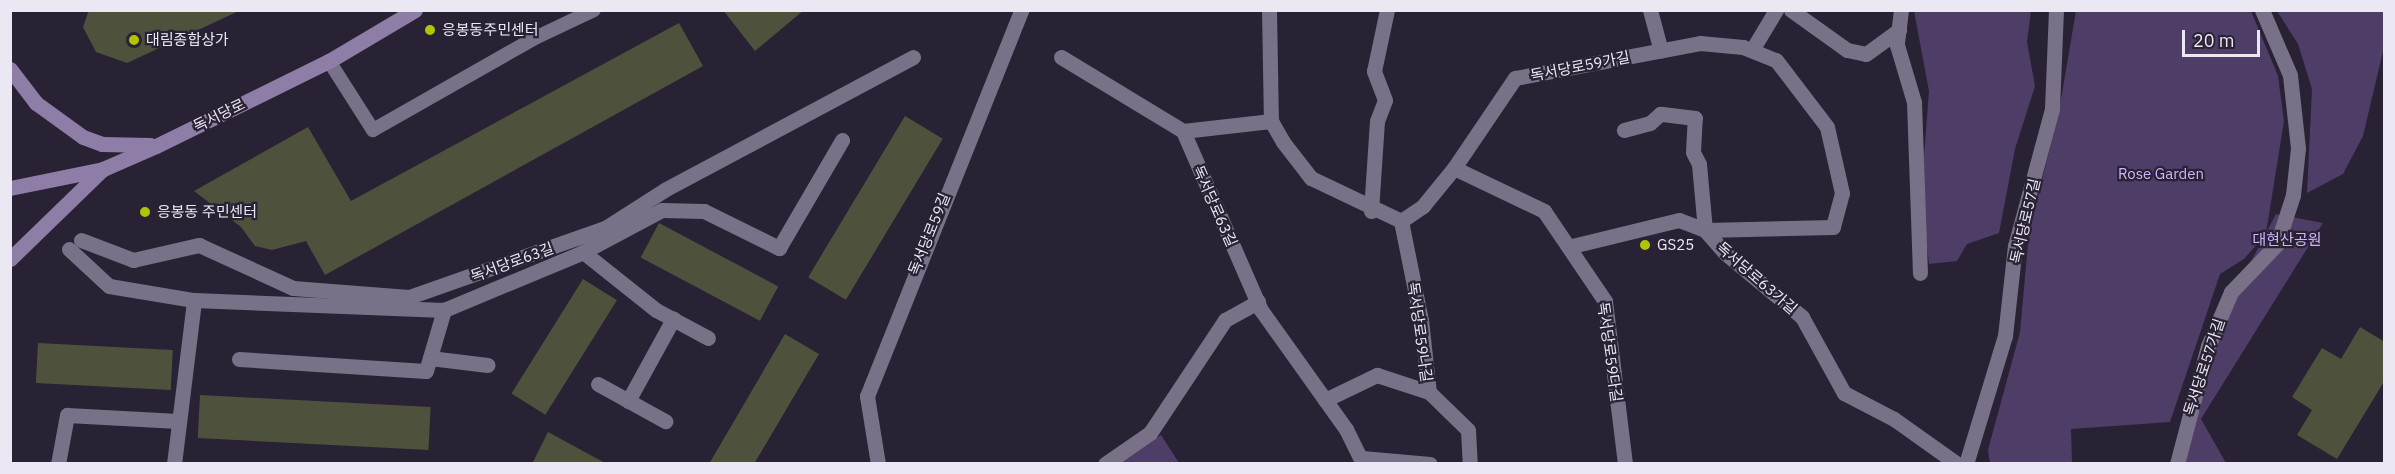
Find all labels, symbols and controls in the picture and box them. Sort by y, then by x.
scale bar [2185,18,2263,56]
place label: 응봉동주민센터 [442,21,539,39]
marker: 응봉동주민센터 [423,23,437,37]
text: 20 m [2193,29,2235,52]
place label: 대림종합상가 [146,31,229,49]
marker: 대림종합상가 [127,33,141,47]
street label: 독서당로59가길 [1529,48,1631,84]
street label: 독서당로 [190,95,248,135]
street label: 독서당로63길 [1189,163,1241,249]
park label: Rose Garden [2118,165,2204,183]
street label: 독서당로57길 [2006,177,2044,265]
street label: 독서당로59길 [904,190,954,278]
place label: 응봉동 주민센터 [157,203,257,221]
marker: 응봉동 주민센터 [138,205,152,219]
park label: 대현산공원 [2253,231,2321,249]
place label: GS25 [1657,236,1694,254]
marker: GS25 [1638,238,1652,252]
street label: 독서당로63가길 [1713,238,1801,318]
street label: 독서당로63길 [468,239,556,285]
street label: 독서당로59나길 [1404,281,1436,383]
street label: 독서당로59다길 [1594,301,1626,403]
street label: 독서당로57가길 [2180,316,2228,418]

